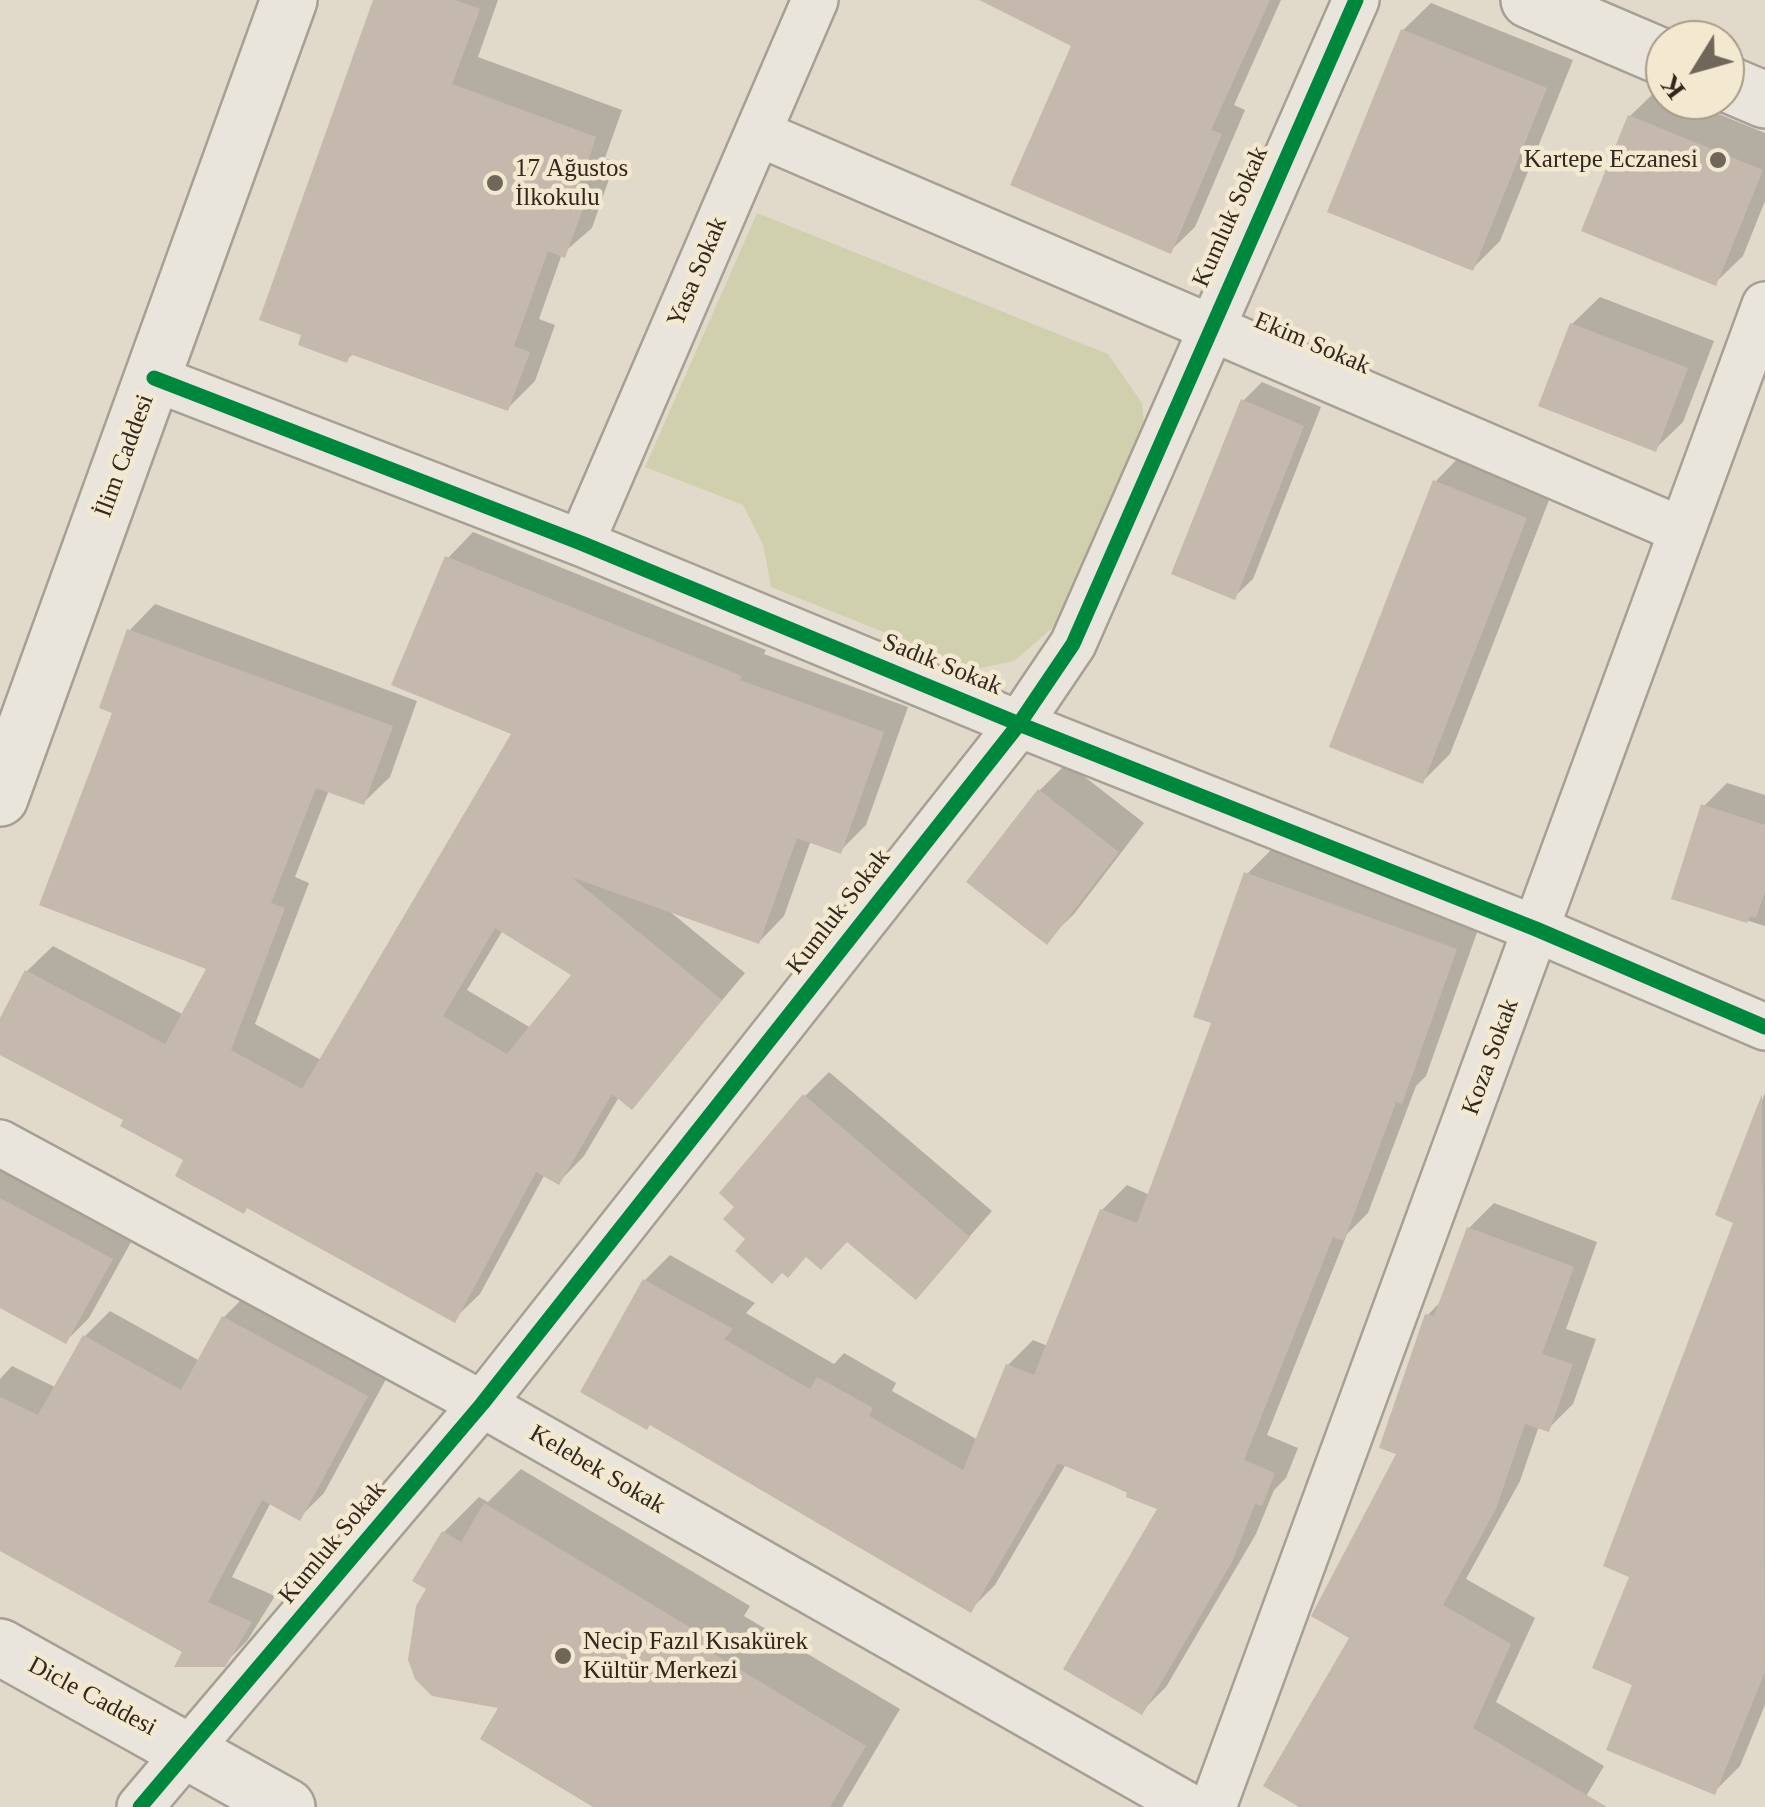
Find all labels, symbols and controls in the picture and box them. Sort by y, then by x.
north arrow [1645,20,1745,120]
text: K [1653,69,1691,105]
street label: Kumluk Sokak [1187,142,1275,292]
place label: Kartepe Eczanesi [1524,145,1698,175]
marker: Kartepe Eczanesi [1707,149,1729,171]
place label: 17 Ağustos İlkokulu [515,154,628,213]
marker: 17 Ağustos İlkokulu [484,172,506,194]
street label: Yasa Sokak [661,213,735,331]
street label: Ekim Sokak [1250,306,1374,382]
street label: İlim Caddesi [89,391,161,521]
street label: Sadık Sokak [878,628,1006,702]
street label: Kumluk Sokak [781,843,897,981]
street label: Koza Sokak [1456,995,1526,1119]
street label: Kelebek Sokak [524,1419,670,1521]
street label: Kumluk Sokak [273,1476,393,1610]
place label: Necip Fazıl Kısakürek Kültür Merkezi [583,1627,808,1686]
marker: Necip Fazıl Kısakürek Kültür Merkezi [552,1645,574,1667]
street label: Dicle Caddesi [23,1651,161,1743]

